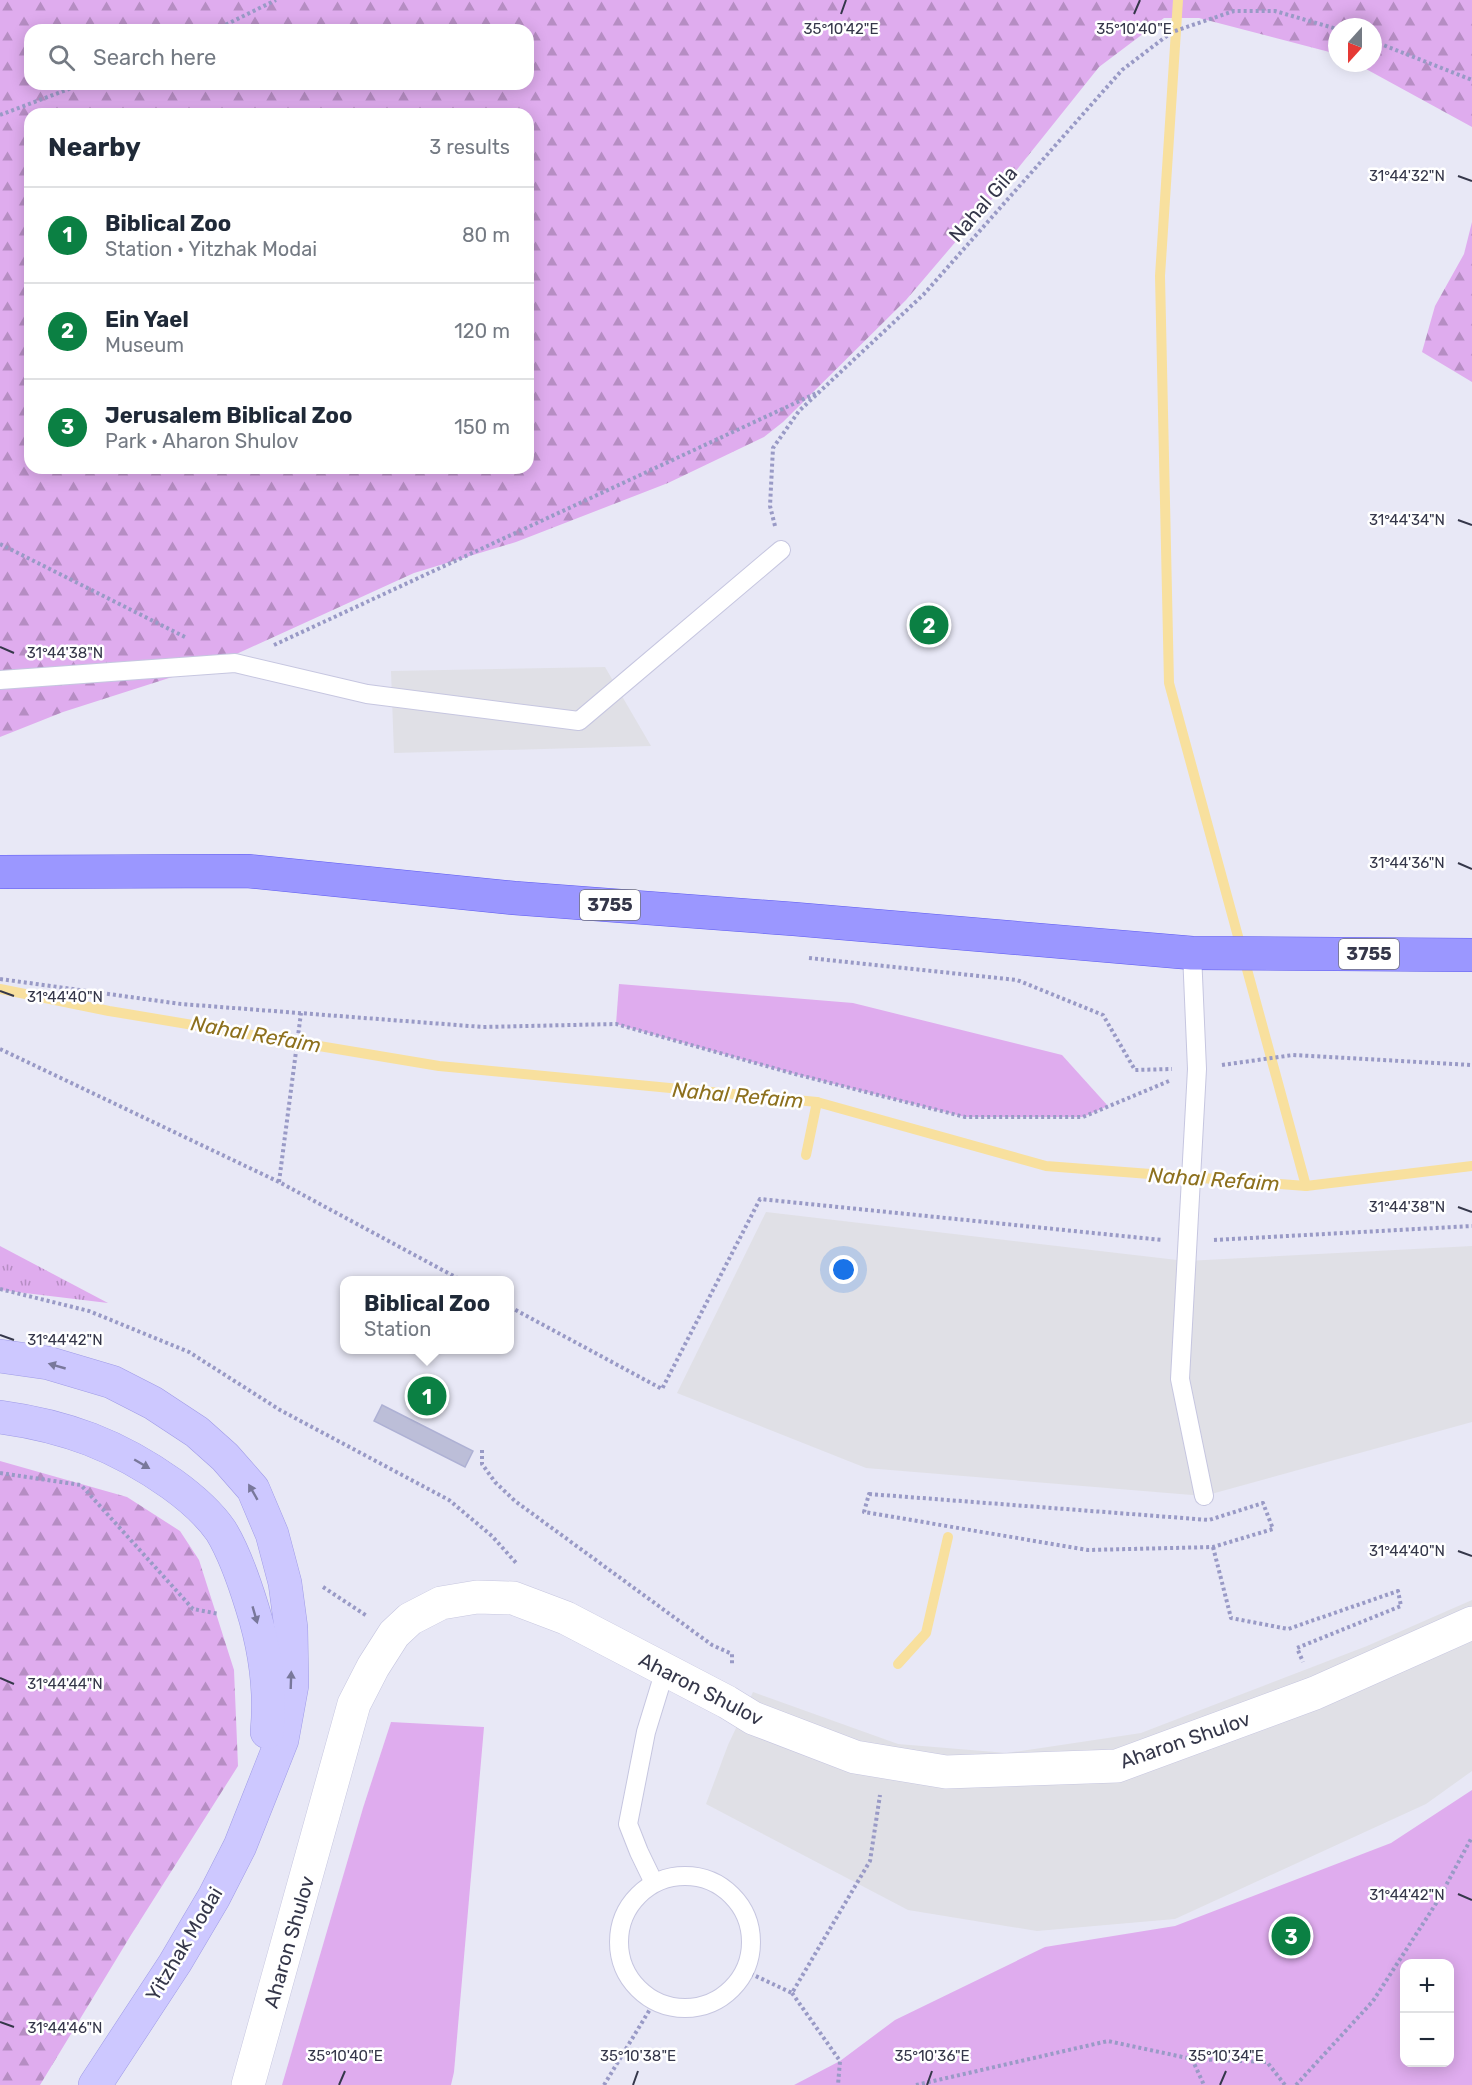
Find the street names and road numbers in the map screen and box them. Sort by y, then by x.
street label: Nahal Gila [944,161,1022,247]
road number: 3755 [580,890,640,920]
road number: 3755 [1339,939,1399,969]
street label: Aharon Shulov [635,1647,767,1731]
street label: Aharon Shulov [1117,1706,1253,1774]
street label: Aharon Shulov [259,1873,319,2011]
street label: Yitzhak Modai [141,1883,227,2005]

